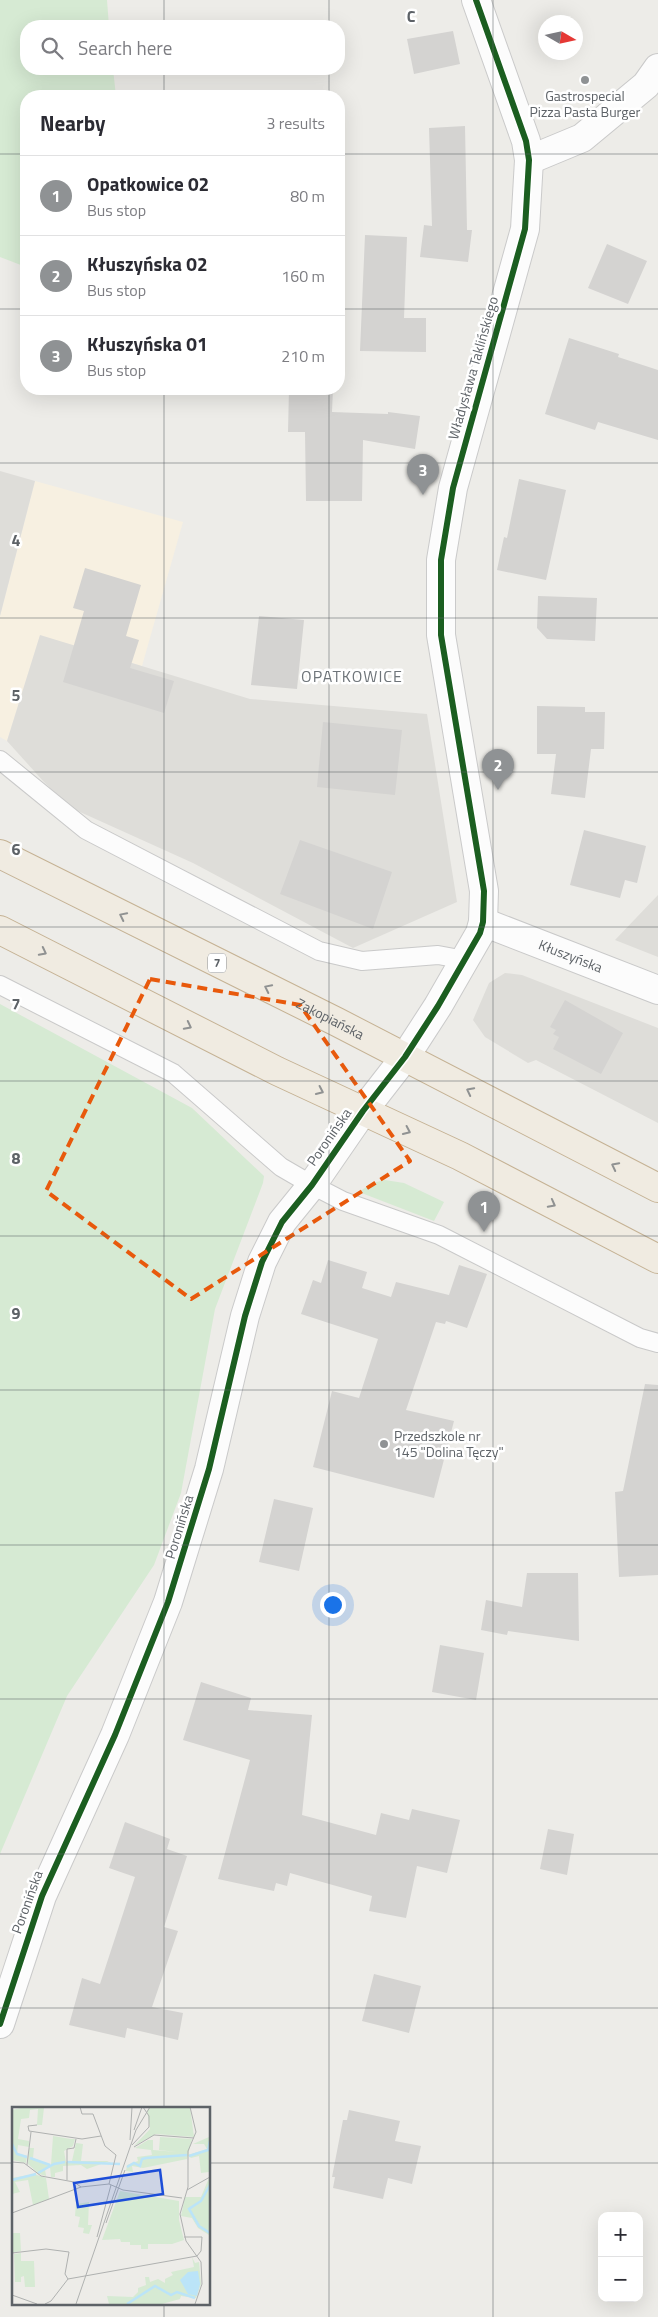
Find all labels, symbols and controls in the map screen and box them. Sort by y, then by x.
text: C [407,4,416,28]
north arrow [538,15,583,60]
search box [20,20,345,75]
text: Search here [78,33,172,62]
icon: search [38,34,66,62]
marker: Gastrospecial Pizza Pasta Burger [579,74,591,86]
place label: Gastrospecial Pizza Pasta Burger [530,85,641,122]
text: Nearby [40,107,105,139]
text: 3 results [266,111,325,135]
text: Opatkowice 02 [87,169,209,198]
text: 1 [52,184,60,208]
text: 80 m [290,184,325,208]
text: Bus stop [87,198,146,222]
text: Kłuszyńska 02 [87,249,208,278]
text: 2 [52,264,60,288]
text: 160 m [281,264,325,288]
text: Bus stop [87,278,146,302]
street label: Władysława Taklińskiego [442,294,503,442]
text: Kłuszyńska 01 [87,329,208,358]
text: 3 [52,344,60,368]
text: 210 m [281,344,325,368]
text: Bus stop [87,358,146,382]
pin: 3 [407,454,439,495]
text: 4 [12,528,21,552]
district label: OPATKOWICE [301,664,403,688]
text: 5 [12,683,21,707]
pin: 2 [482,749,514,790]
text: 6 [12,837,21,861]
one-way arrow [119,912,128,922]
street label: Kłuszyńska [536,934,606,978]
one-way arrow [38,946,47,956]
road number: 7 [208,954,226,972]
one-way arrow [264,983,273,994]
text: 7 [12,992,20,1016]
street label: Zakopiańska [293,992,368,1044]
one-way arrow [183,1020,192,1030]
one-way arrow [315,1085,324,1095]
one-way arrow [467,1087,476,1097]
street label: Poronińska [301,1104,356,1170]
one-way arrow [402,1125,411,1136]
text: 8 [12,1146,21,1170]
one-way arrow [611,1162,620,1172]
pin: 1 [468,1191,500,1232]
one-way arrow [547,1198,556,1208]
text: 9 [12,1301,21,1325]
place label: Przedszkole nr 145 "Dolina Tęczy" [394,1425,504,1462]
marker: Przedszkole nr 145 "Dolina Tęczy" [378,1438,390,1450]
street label: Poronińska [159,1492,198,1561]
your location [320,1592,346,1618]
street label: Poronińska [5,1867,48,1936]
inset map [12,2107,210,2304]
map controls [598,2212,643,2302]
button: + [598,2212,643,2257]
button: − [598,2257,643,2302]

